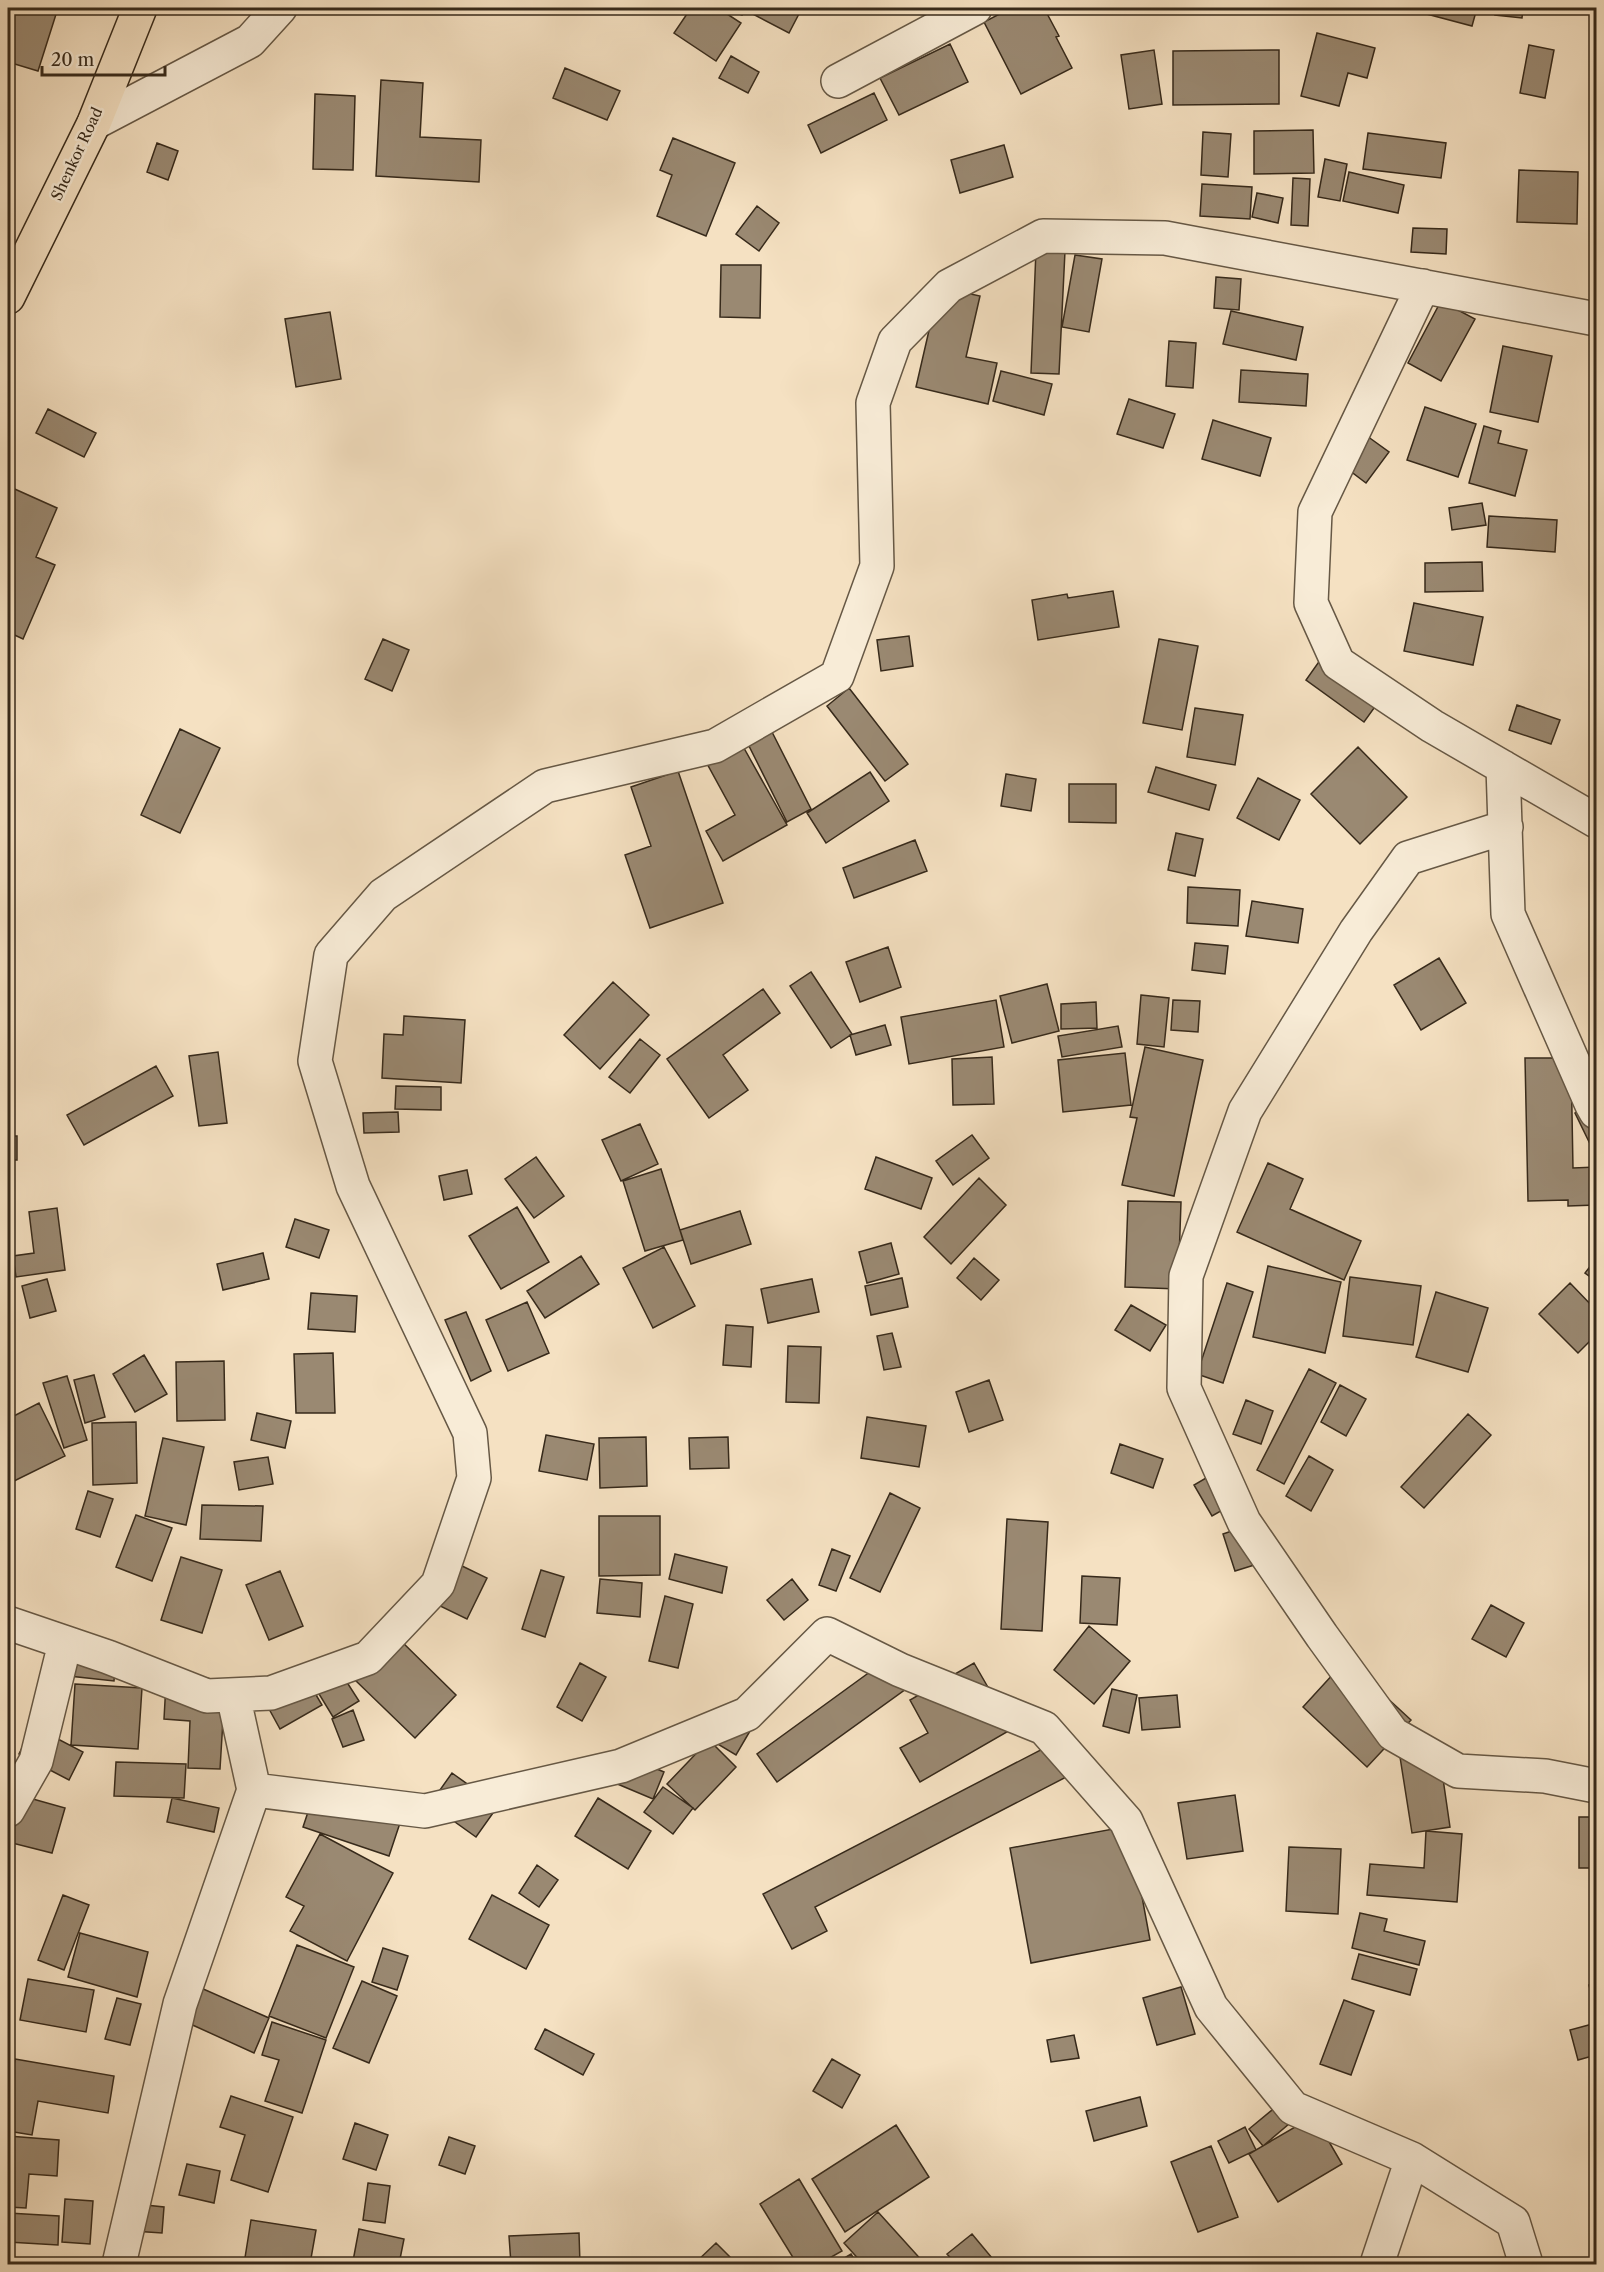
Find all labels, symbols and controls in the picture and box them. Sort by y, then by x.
scale bar [42,39,165,77]
text: 20 m [51,49,95,71]
street label: Shenkor Road [47,104,106,203]

